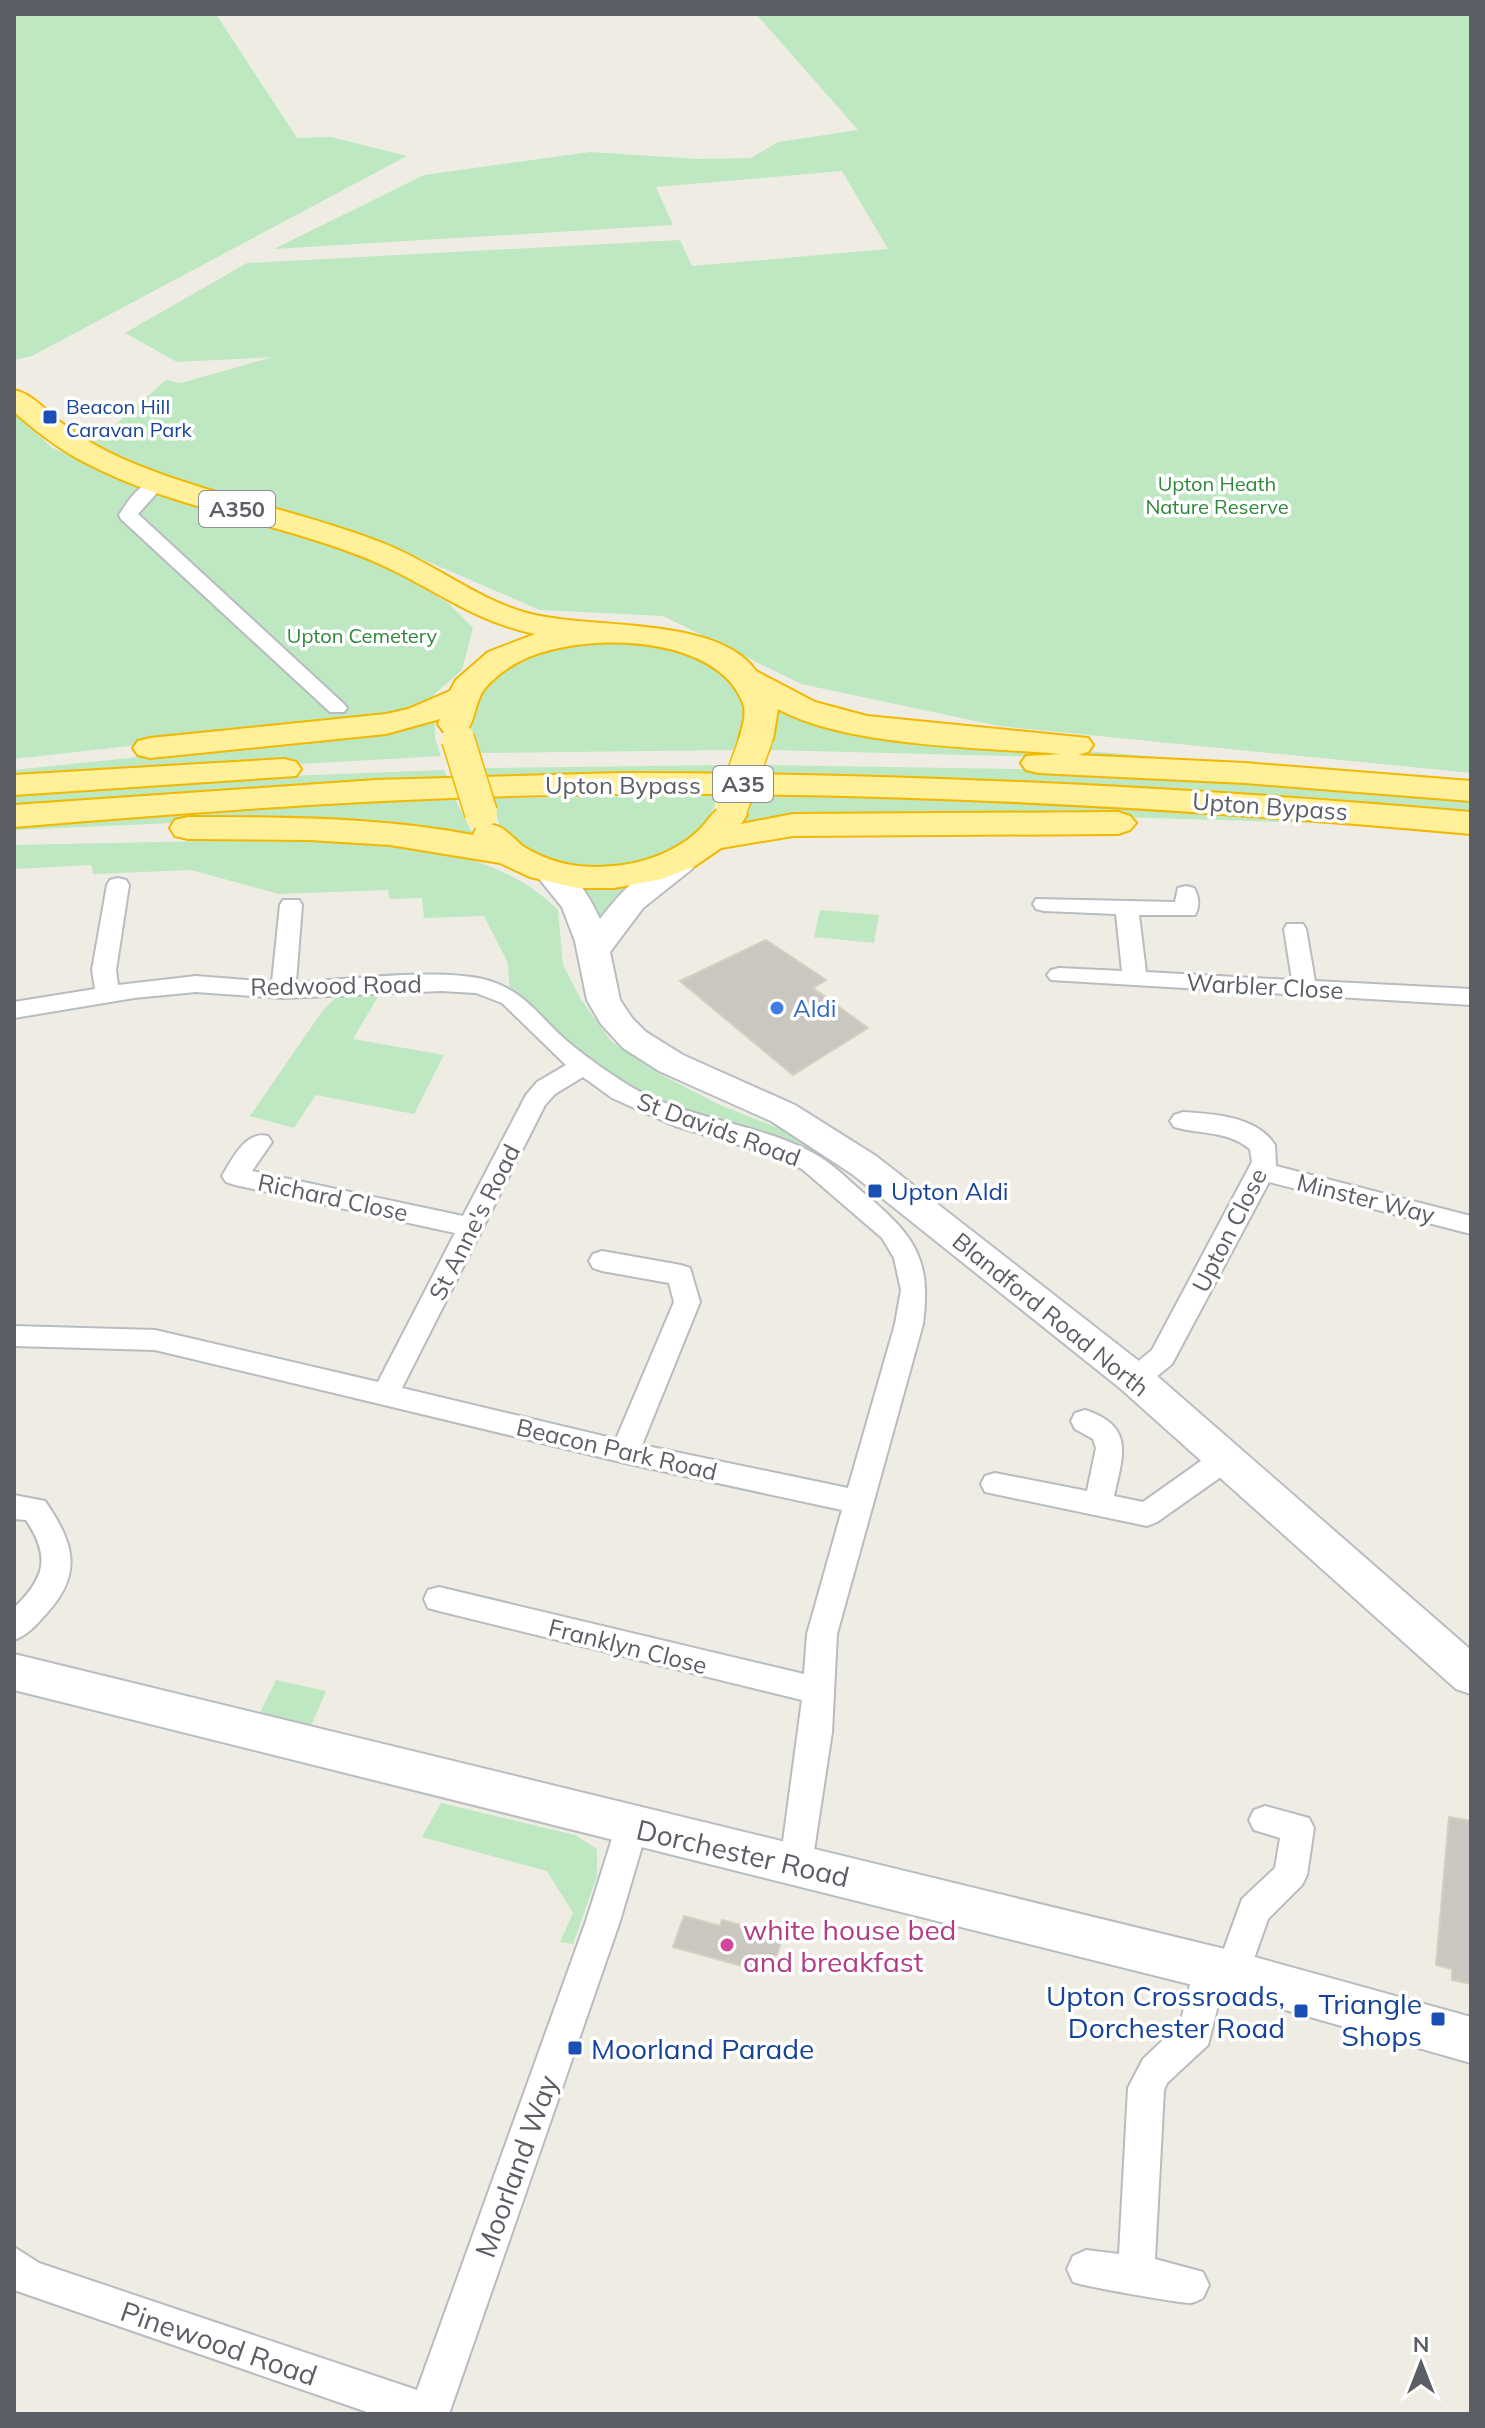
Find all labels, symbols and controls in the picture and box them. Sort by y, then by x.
place label: Beacon Hill Caravan Park [66,394,193,442]
marker: Beacon Hill Caravan Park [41,408,59,426]
park label: Upton Heath Nature Reserve [1145,471,1289,519]
road number: A350 [199,491,275,527]
park label: Upton Cemetery [287,623,438,648]
road number: A35 [713,766,773,802]
street label: Upton Bypass [545,770,701,800]
street label: Upton Bypass [1191,786,1349,826]
street label: Warbler Close [1186,967,1344,1005]
street label: Redwood Road [250,969,422,1001]
place label: Aldi [793,993,836,1023]
marker: Aldi [768,999,786,1017]
street label: St Davids Road [633,1086,805,1172]
street label: St Anne's Road [422,1139,526,1305]
street label: Upton Close [1185,1163,1273,1297]
street label: Richard Close [255,1166,411,1228]
street label: Minster Way [1294,1166,1438,1230]
place label: Upton Aldi [891,1176,1009,1206]
marker: Upton Aldi [866,1182,884,1200]
street label: Blandford Road North [947,1226,1155,1402]
street label: Beacon Park Road [514,1411,720,1487]
street label: Franklyn Close [546,1612,710,1680]
street label: Dorchester Road [633,1812,853,1894]
place label: white house bed and breakfast [743,1912,956,1979]
marker: white house bed and breakfast [718,1936,736,1954]
place label: Upton Crossroads, Dorchester Road [1046,1978,1285,2045]
place label: Triangle Shops [1318,1986,1422,2053]
marker: Upton Crossroads, Dorchester Road [1292,2002,1310,2020]
marker: Triangle Shops [1429,2010,1447,2028]
place label: Moorland Parade [591,2031,814,2066]
marker: Moorland Parade [566,2039,584,2057]
street label: Moorland Way [467,2070,565,2262]
street label: Pinewood Road [116,2293,322,2393]
north arrow [1381,2324,1461,2404]
text: N [1413,2330,1429,2358]

